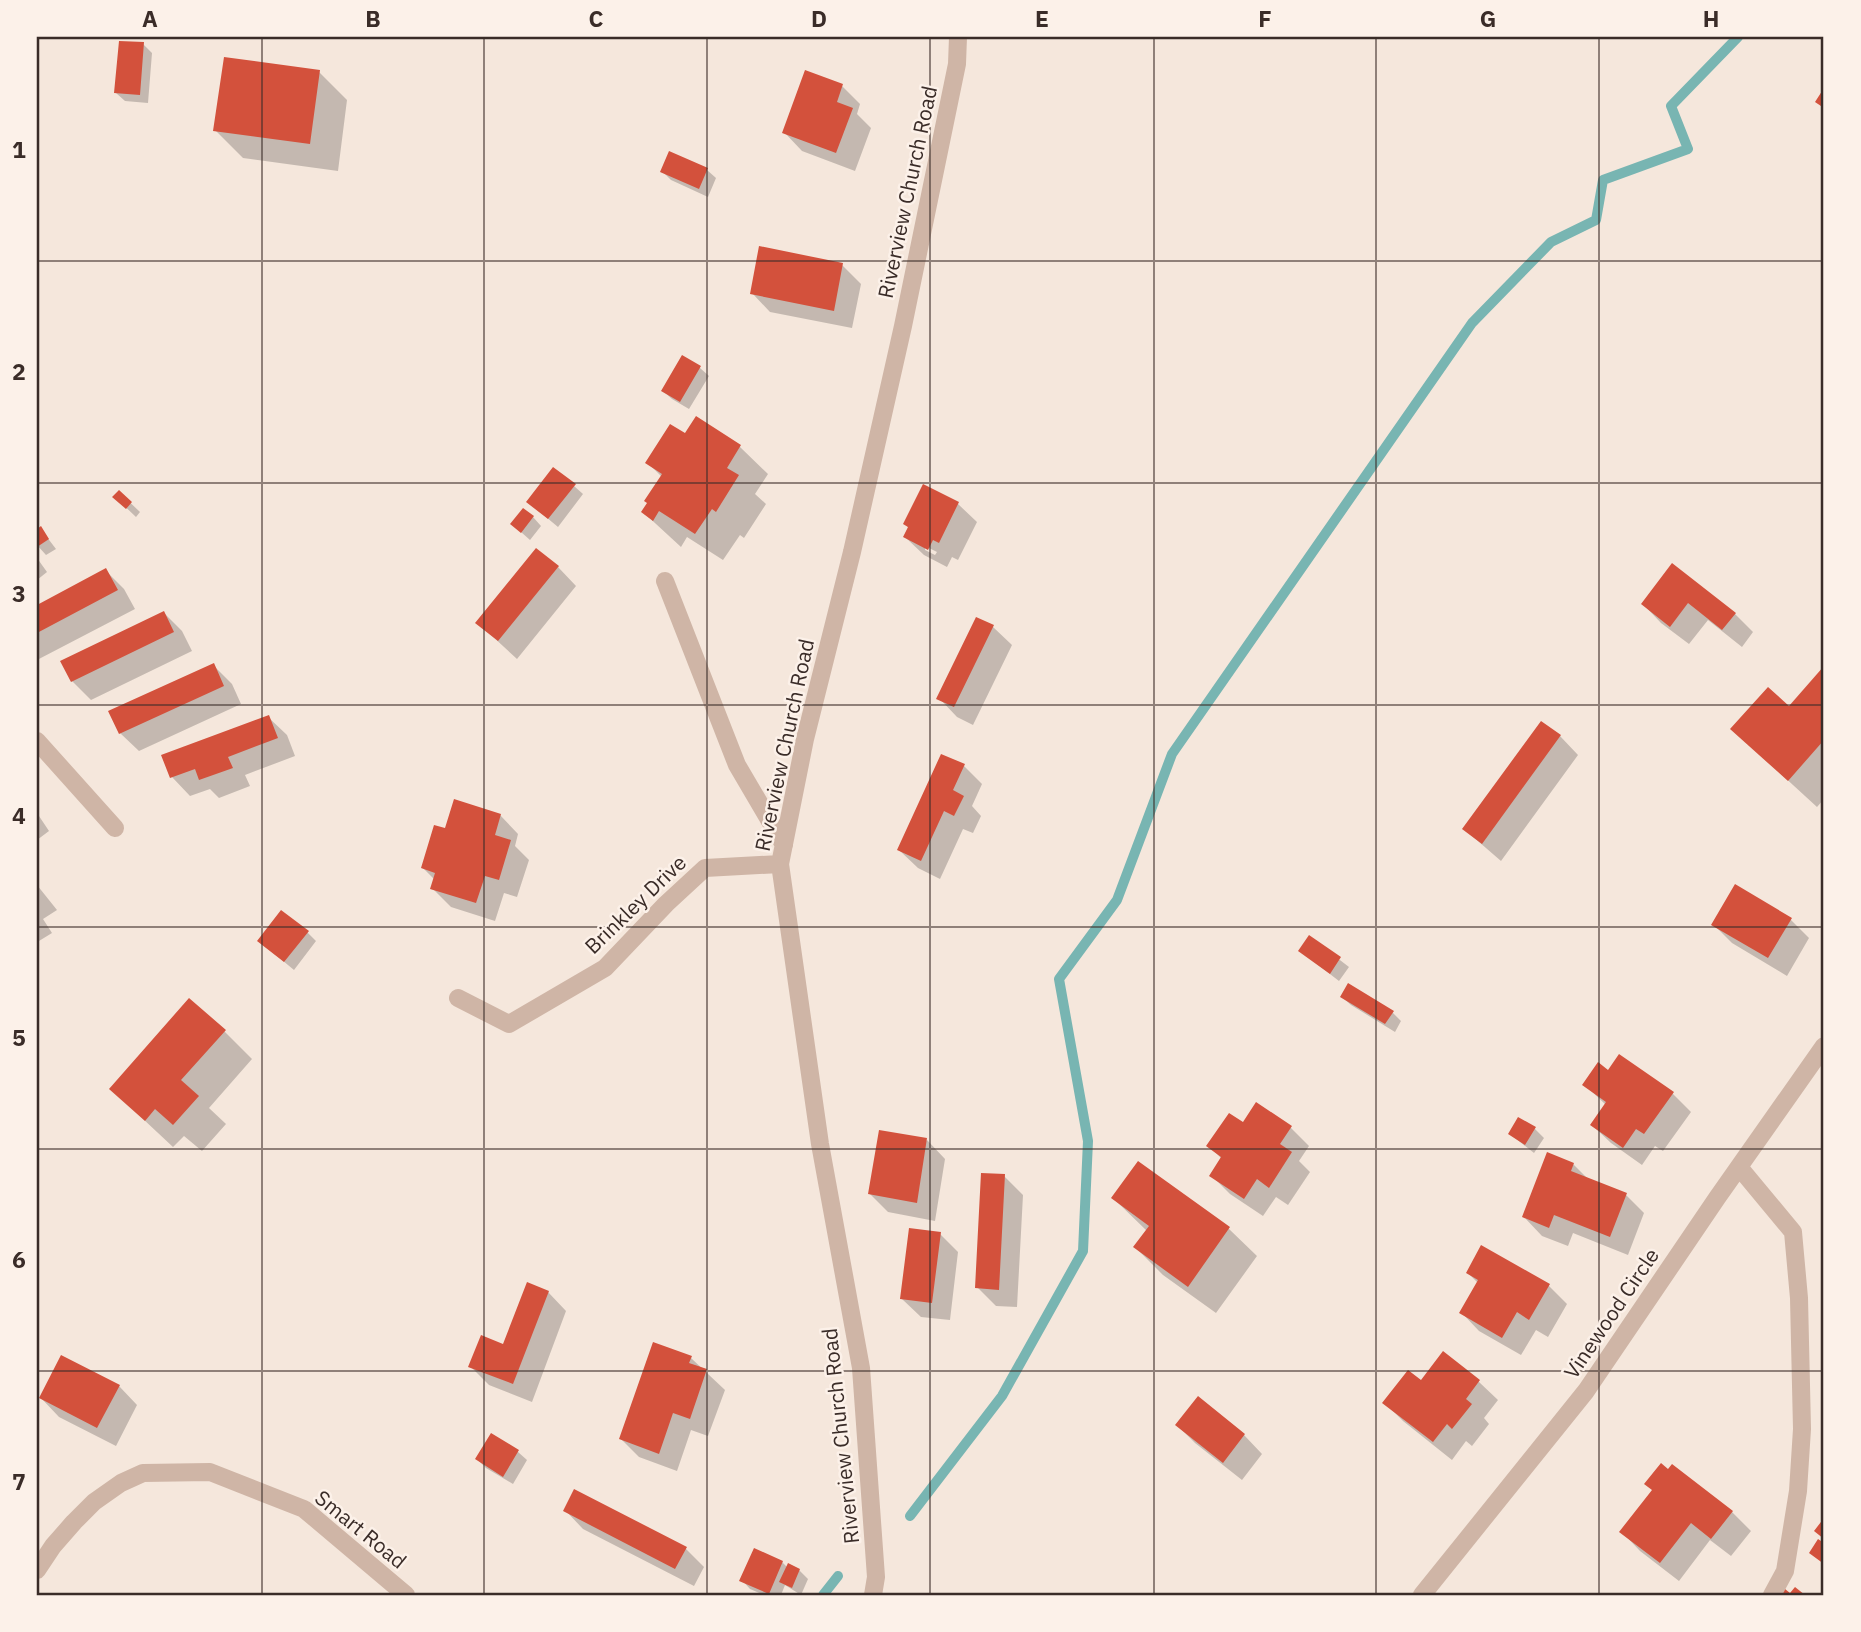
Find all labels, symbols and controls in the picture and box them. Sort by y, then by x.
text: A [142,3,158,33]
text: B [365,3,381,33]
text: C [589,3,604,33]
text: D [811,3,827,33]
text: E [1035,3,1049,33]
text: F [1258,3,1272,33]
text: G [1480,3,1496,33]
text: H [1703,3,1719,33]
street label: Riverview Church Road [871,83,943,301]
text: 1 [12,134,26,164]
text: 2 [12,356,26,386]
text: 3 [12,578,26,608]
street label: Riverview Church Road [748,636,820,854]
text: 4 [12,800,26,830]
street label: Brinkley Drive [578,848,692,960]
text: 5 [12,1022,26,1052]
street label: Vinewood Circle [1557,1242,1665,1384]
text: 6 [12,1244,26,1274]
street label: Riverview Church Road [815,1327,865,1545]
text: 7 [12,1466,26,1496]
street label: Smart Road [309,1483,413,1575]

